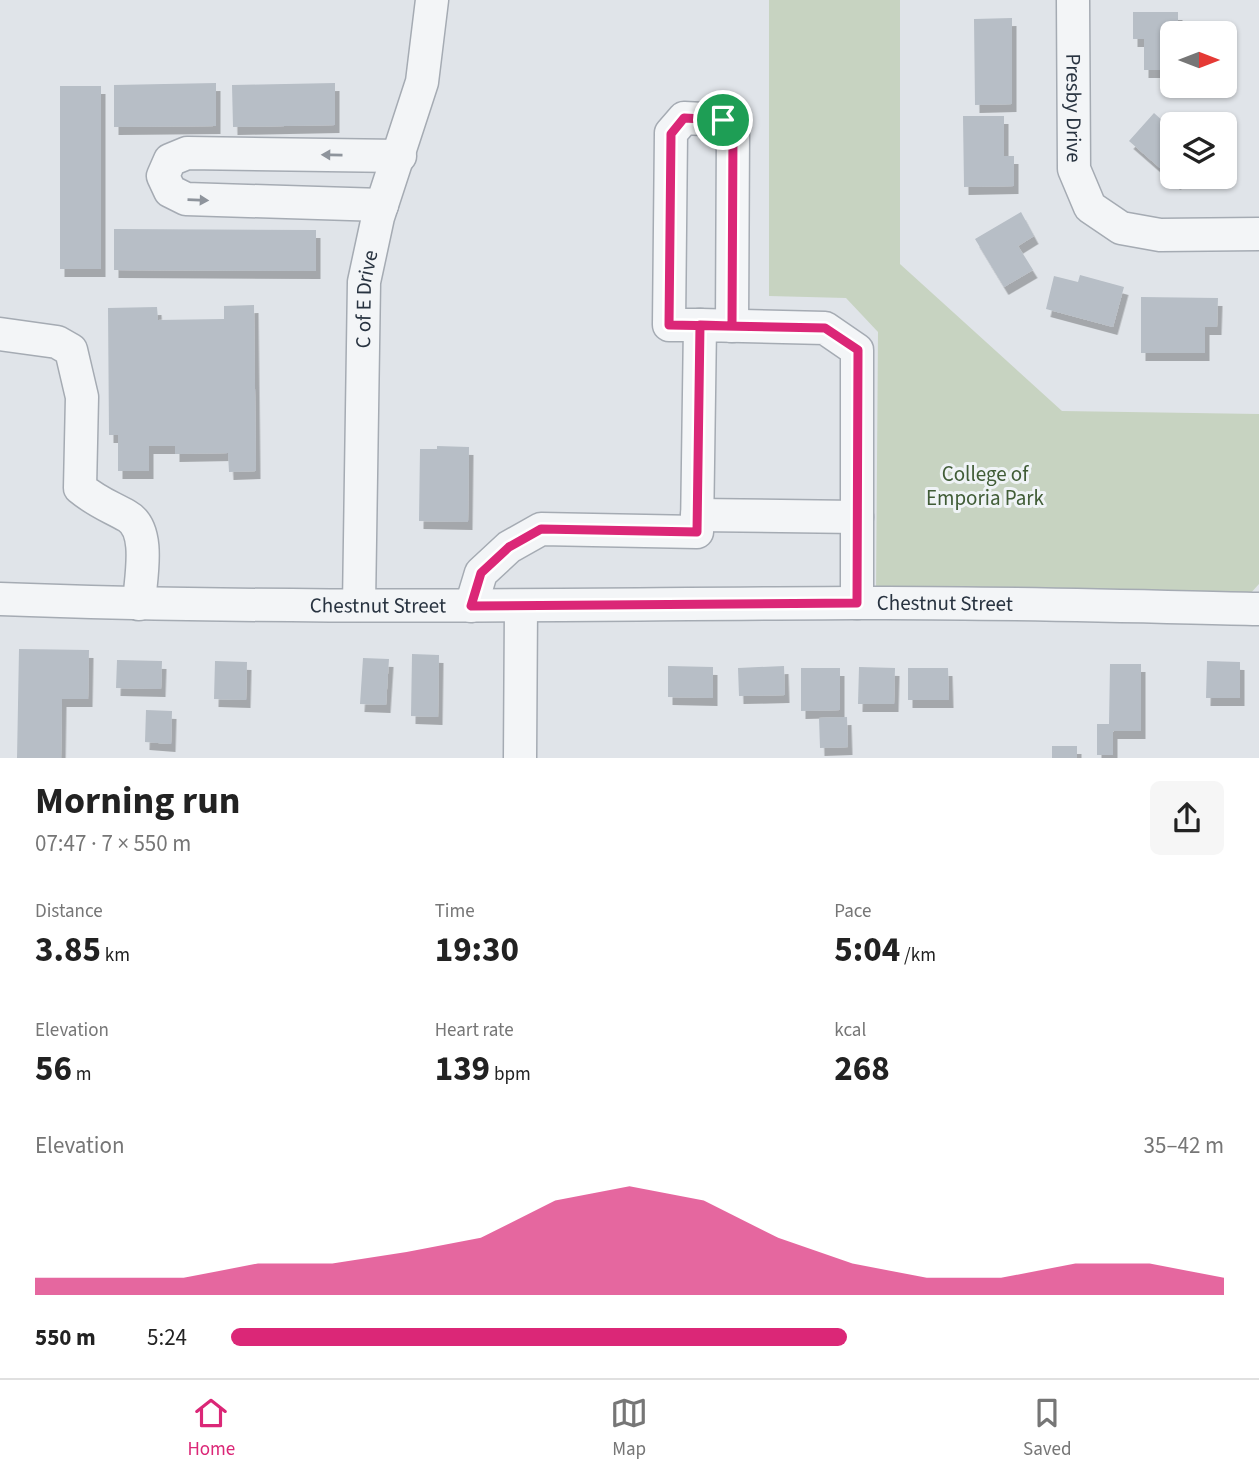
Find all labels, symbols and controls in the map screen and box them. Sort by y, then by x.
north arrow [1160,21,1237,98]
map controls [1160,21,1237,189]
street label: Presby Drive [1058,53,1089,163]
pin [693,90,753,150]
icon: arrive [704,101,742,139]
button: layers [1160,112,1237,189]
one-way arrow [321,149,343,161]
one-way arrow [187,194,209,205]
street label: C of E Drive [348,247,385,349]
park label: College of Emporia Park [926,459,1045,513]
street label: Chestnut Street [877,588,1013,619]
street label: Chestnut Street [310,590,446,621]
text: Morning run [35,774,240,828]
button: share [1150,781,1224,855]
text: 07:47 · 7 × 550 m [35,827,191,860]
text: Distance [35,898,103,925]
text: Time [435,898,475,925]
text: Pace [834,898,872,925]
text: 3.85 [35,925,101,975]
text: 19:30 [435,925,519,975]
text: 5:04 [834,925,900,975]
text: km [101,942,130,969]
text: /km [900,942,936,969]
text: Elevation [35,1017,109,1044]
text: Heart rate [435,1017,514,1044]
text: kcal [834,1017,866,1044]
text: 56 [35,1044,72,1094]
text: 139 [435,1044,490,1094]
text: 268 [834,1044,890,1094]
text: m [72,1061,92,1088]
text: bpm [490,1061,531,1088]
text: Elevation [35,1129,125,1162]
text: 35–42 m [1144,1129,1224,1162]
text: 550 m [35,1321,96,1354]
text: 5:24 [147,1321,187,1354]
tab: Home [187,1394,235,1463]
tab: Map [610,1394,648,1463]
tab: Saved [1023,1394,1072,1463]

